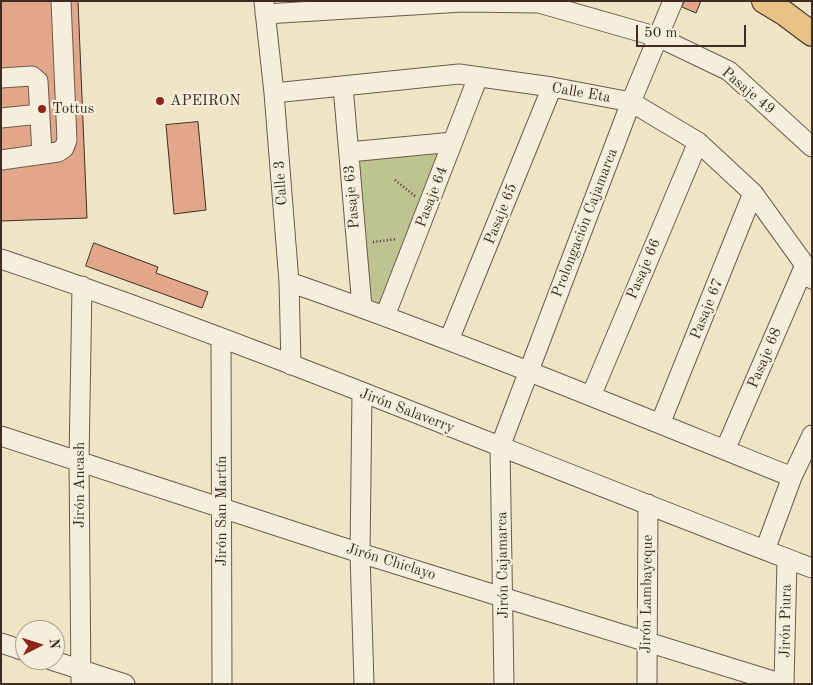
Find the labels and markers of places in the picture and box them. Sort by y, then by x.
place label: APEIRON [170,92,241,110]
marker: APEIRON [154,95,166,107]
place label: Tottus [52,100,94,118]
marker: Tottus [36,103,48,115]

